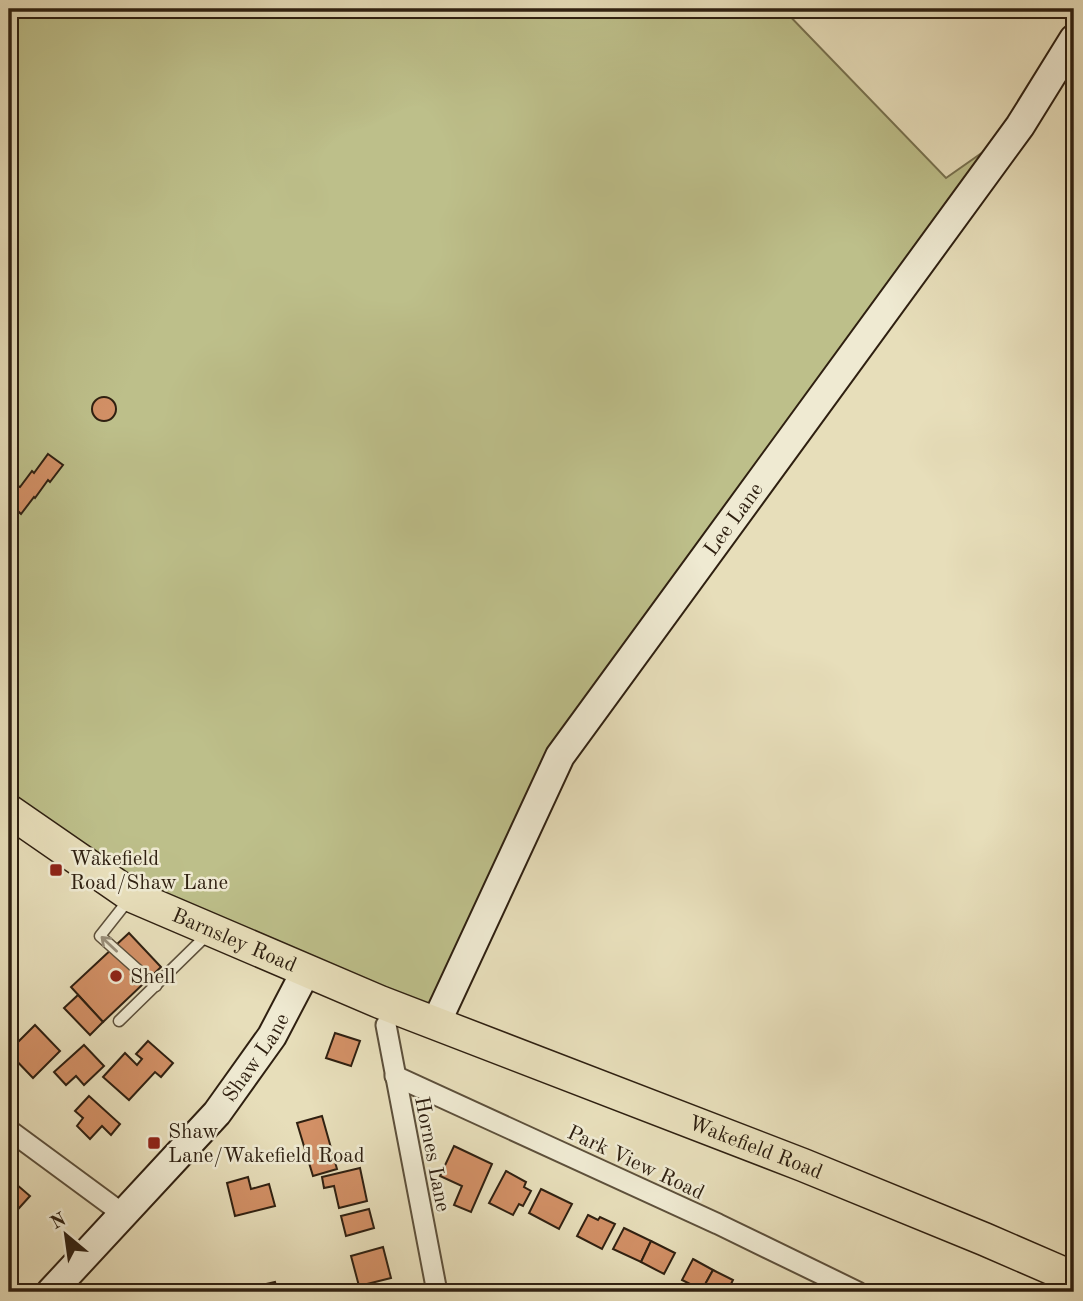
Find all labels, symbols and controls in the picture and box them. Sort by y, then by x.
street label: Lee Lane [701,479,768,560]
place label: Wakefield Road/Shaw Lane [70,849,228,894]
marker: Wakefield Road/Shaw Lane [48,862,64,878]
street label: Barnsley Road [169,905,299,977]
one-way arrow [101,935,118,952]
place label: Shell [130,967,176,988]
marker: Shell [108,968,124,984]
street label: Shaw Lane [219,1010,294,1106]
street label: Hornes Lane [410,1095,453,1214]
street label: Wakefield Road [685,1113,825,1184]
place label: Shaw Lane/Wakefield Road [168,1122,365,1167]
street label: Park View Road [564,1122,707,1204]
marker: Shaw Lane/Wakefield Road [146,1135,162,1151]
north arrow [32,1200,102,1270]
text: N [48,1210,70,1234]

